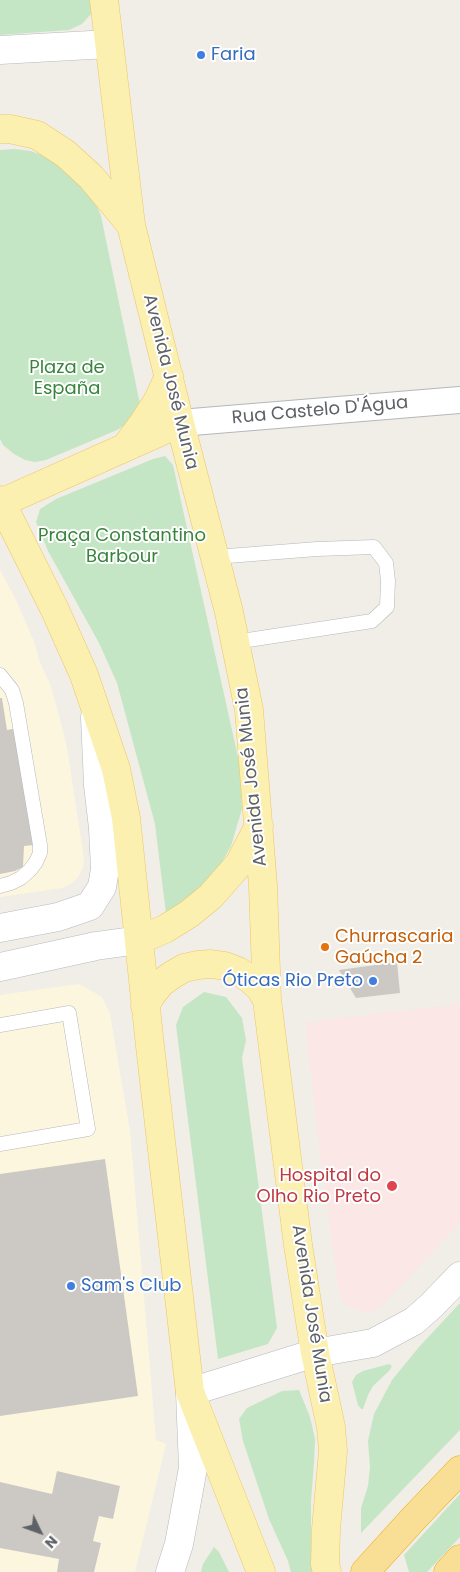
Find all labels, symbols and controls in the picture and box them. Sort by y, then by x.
place label: Faria [211,44,256,66]
marker: Faria [195,49,207,61]
street label: Avenida José Munia [138,292,202,472]
park label: Plaza de España [29,357,105,399]
street label: Rua Castelo D'Água [231,393,409,429]
park label: Praça Constantino Barbour [38,525,206,568]
street label: Avenida José Munia [232,686,272,868]
place label: Churrascaria Gaúcha 2 [335,926,453,969]
marker: Churrascaria Gaúcha 2 [319,941,331,953]
place label: Óticas Rio Preto [223,970,363,992]
marker: Óticas Rio Preto [367,975,379,987]
place label: Hospital do Olho Rio Preto [257,1165,381,1208]
marker: Hospital do Olho Rio Preto [385,1179,399,1193]
street label: Avenida José Munia [286,1223,336,1405]
place label: Sam's Club [81,1275,181,1297]
marker: Sam's Club [65,1280,77,1292]
north arrow [15,1507,65,1557]
text: N [40,1531,62,1553]

